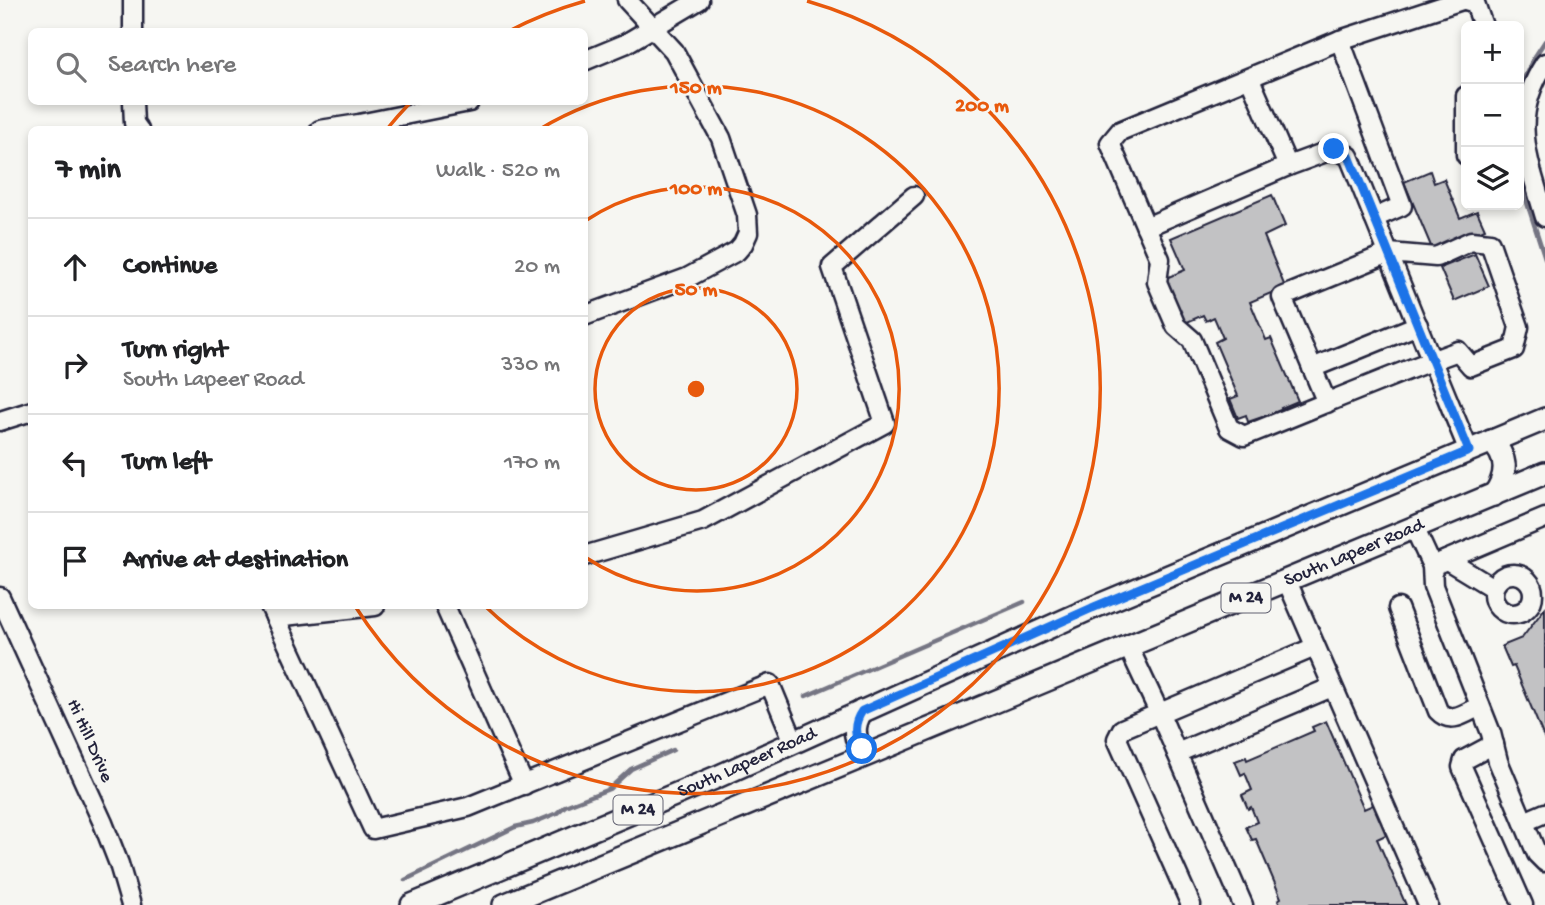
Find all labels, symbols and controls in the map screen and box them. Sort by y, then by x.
map controls [1461,21,1524,210]
button: + [1461,21,1524,84]
search box [28,28,588,105]
icon: search [52,48,90,86]
text: Search here [108,51,236,82]
text: 150 m [669,77,722,102]
button: − [1461,84,1524,147]
text: 200 m [955,95,1009,120]
route end [1318,133,1349,164]
button: layers [1461,147,1524,210]
text: 7 min [56,154,121,189]
text: Walk · 520 m [436,158,560,185]
text: 100 m [669,178,722,203]
icon: ahead [56,248,94,286]
text: Continue [123,252,217,283]
text: 20 m [514,254,560,281]
text: 50 m [675,279,718,304]
text: Turn right [123,336,227,367]
icon: right [56,346,94,384]
text: 330 m [501,352,560,379]
text: South Lapeer Road [123,367,304,394]
centre of rings [684,377,708,401]
icon: left [56,444,94,482]
text: Turn left [123,448,211,479]
text: 170 m [504,450,560,477]
street label: South Lapeer Road [1281,513,1429,592]
icon: arrive [56,542,94,580]
text: Arrive at destination [123,546,348,577]
road number: M 24 [1222,584,1270,612]
street label: Hi Hill Drive [60,696,118,786]
street label: South Lapeer Road [674,721,822,804]
route start [846,733,877,764]
road number: M 24 [614,796,662,824]

